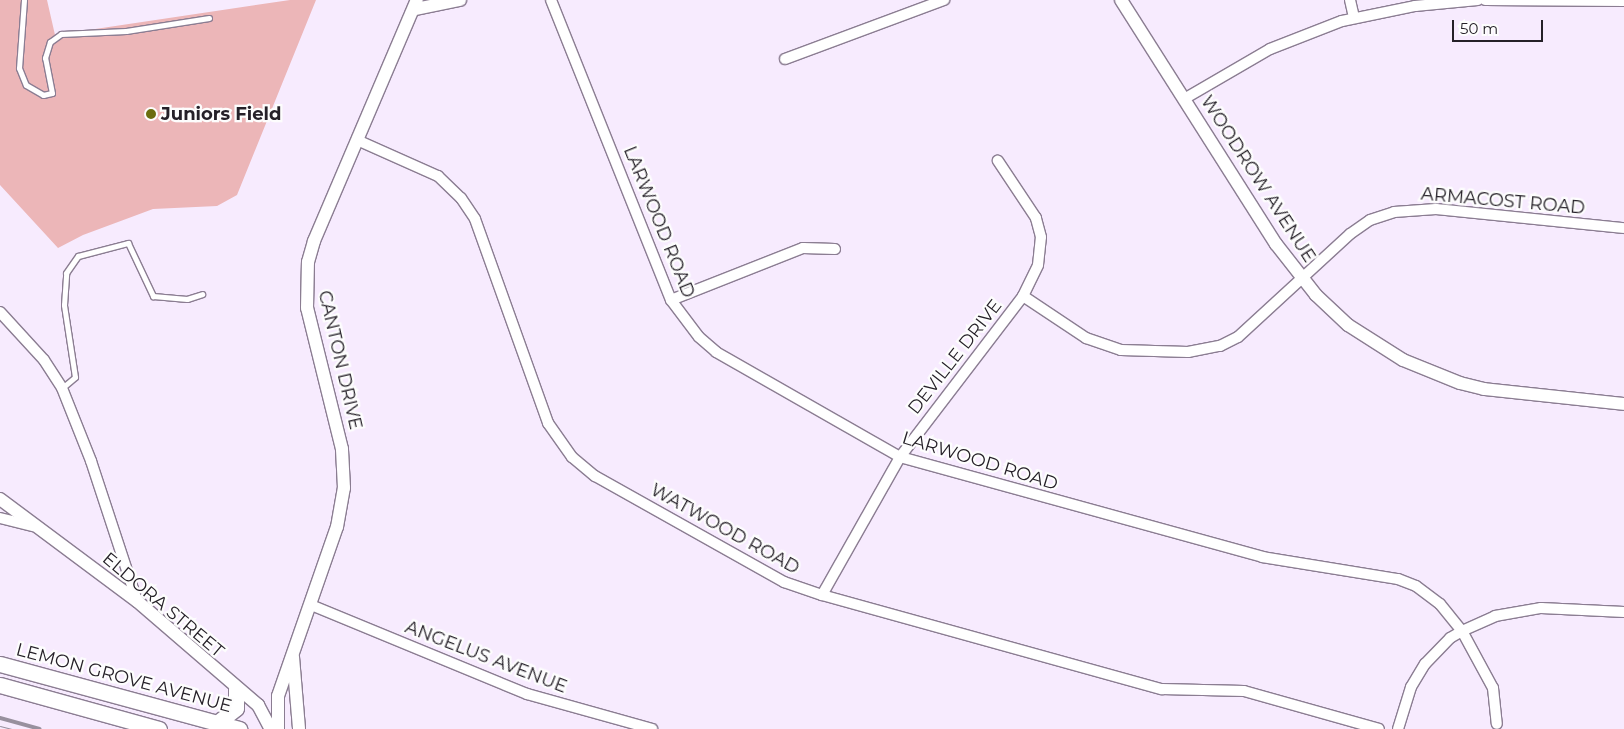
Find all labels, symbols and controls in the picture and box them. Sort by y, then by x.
scale bar [1454,10,1545,42]
text: 50 m [1460,19,1498,38]
street label: WOODROW AVENUE [1196,91,1320,267]
place label: Juniors Field [161,103,281,125]
marker: Juniors Field [145,108,157,120]
street label: LARWOOD ROAD [619,143,699,301]
street label: ARMACOST ROAD [1420,183,1586,219]
street label: CANTON DRIVE [314,288,366,432]
street label: DEVILLE DRIVE [903,295,1007,419]
street label: LARWOOD ROAD [900,427,1060,495]
street label: WATWOOD ROAD [647,479,803,579]
street label: ELDORA STREET [98,548,228,662]
street label: ANGELUS AVENUE [402,616,570,698]
street label: LEMON GROVE AVENUE [14,639,234,717]

